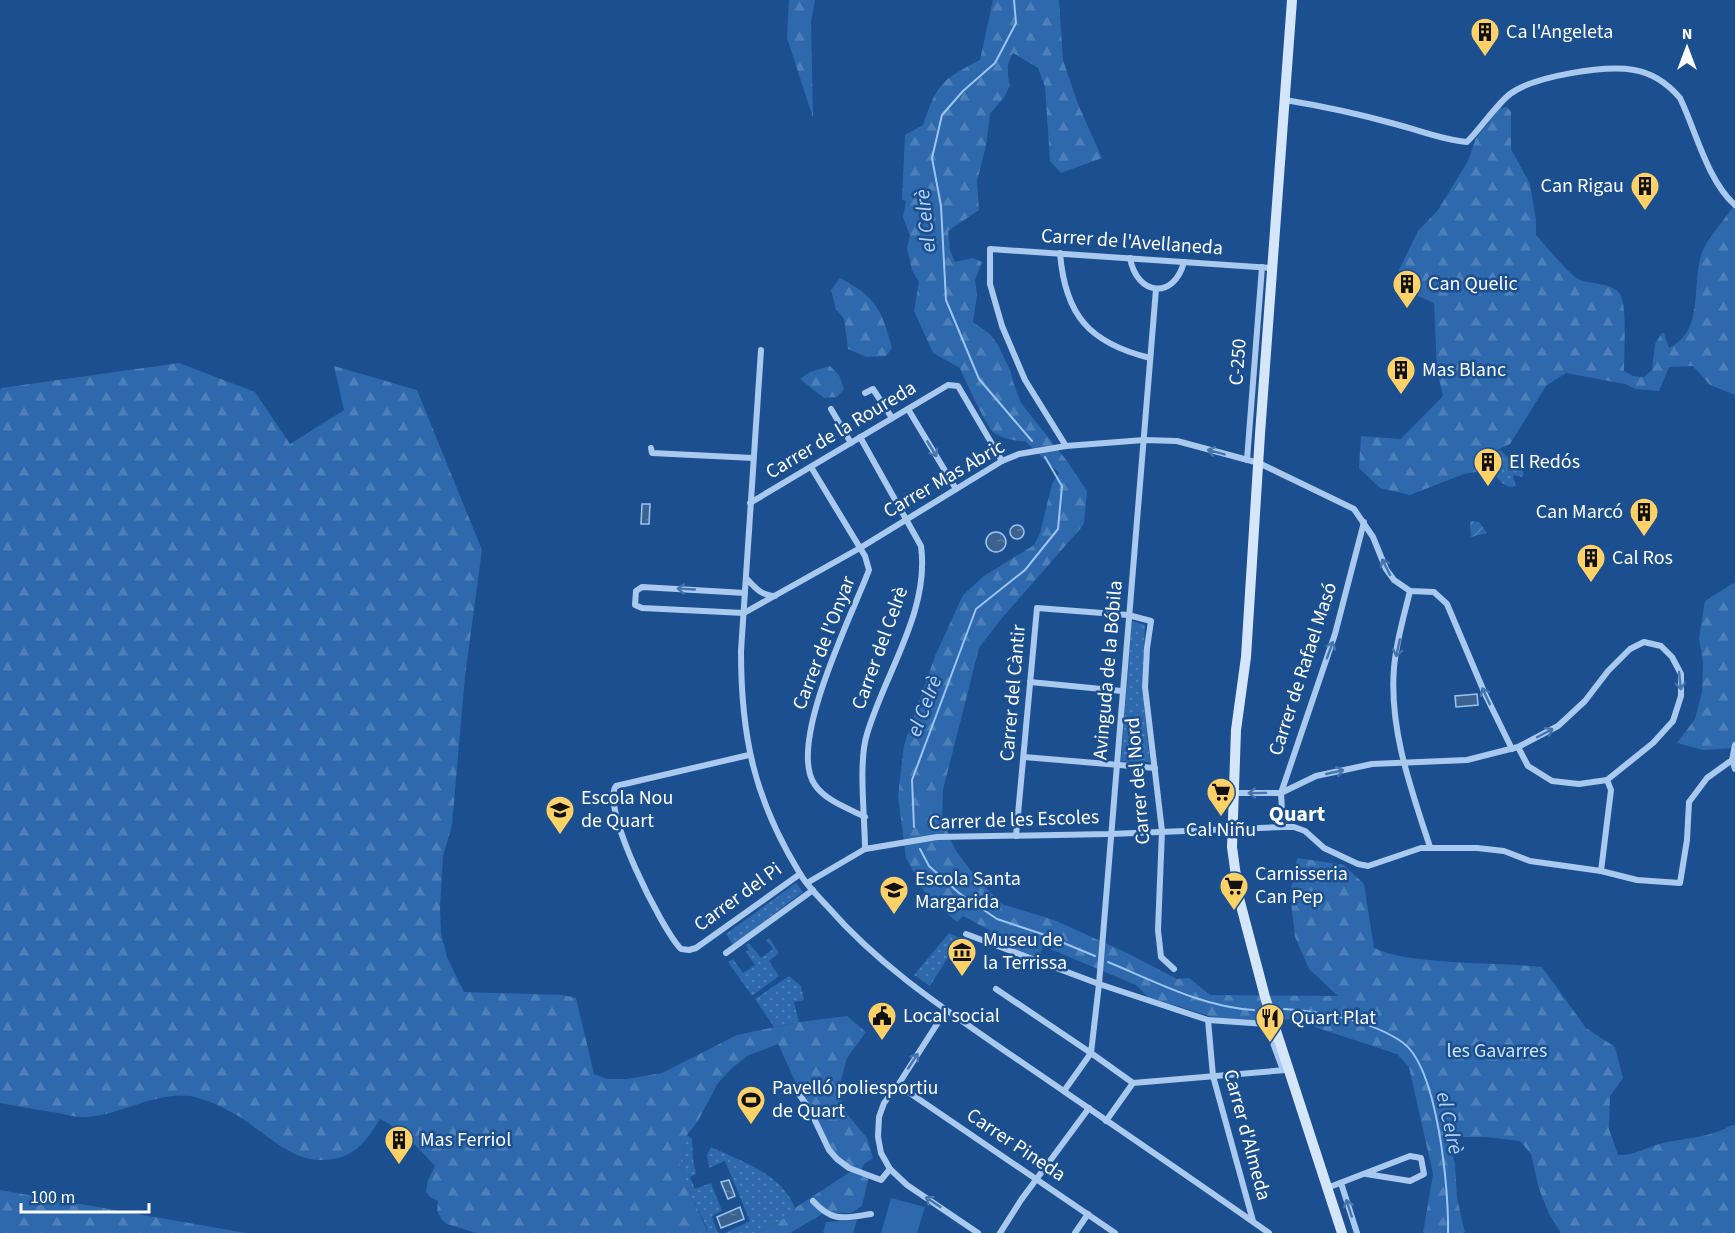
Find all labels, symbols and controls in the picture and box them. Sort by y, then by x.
building icon: Ca l'Angeleta [1469,16,1501,58]
place label: Ca l'Angeleta [1506,18,1613,46]
north arrow [1657,18,1717,78]
text: N [1682,23,1692,45]
building icon: Can Rigau [1629,170,1661,212]
place label: Can Rigau [1541,172,1624,200]
water label: el Celrè [907,188,943,254]
street label: Carrer de l'Avellaneda [1040,222,1224,262]
building icon: Can Quelic [1391,268,1423,310]
place label: Can Quelic [1428,270,1518,298]
street label: C-250 [1222,338,1254,386]
building icon: Mas Blanc [1385,354,1417,396]
place label: Mas Blanc [1422,356,1506,384]
street label: Carrer de la Roureda [761,374,921,486]
street label: Carrer Mas Abric [878,433,1010,525]
one-way arrow [926,440,938,457]
one-way arrow [1207,445,1226,457]
building icon: El Redós [1472,446,1504,488]
place label: El Redós [1509,448,1580,476]
building icon: Can Marcó [1628,496,1660,538]
place label: Can Marcó [1536,498,1623,526]
building icon: Cal Ros [1575,542,1607,584]
place label: Cal Ros [1612,544,1673,572]
one-way arrow [1380,558,1392,576]
street label: Carrer de l'Onyar [786,572,862,714]
street label: Avinguda de la Bóbila [1086,579,1130,761]
street label: Carrer de Rafael Masó [1262,579,1344,759]
street label: Carrer del Celrè [845,582,915,714]
one-way arrow [677,584,697,595]
street label: Carrer del Càntir [993,623,1033,763]
one-way arrow [1392,638,1403,658]
one-way arrow [1325,642,1336,660]
one-way arrow [1675,670,1686,690]
water label: el Celrè [899,671,949,741]
one-way arrow [1480,688,1492,706]
street label: Carrer del Nord [1118,716,1158,846]
one-way arrow [1536,727,1553,739]
one-way arrow [1325,766,1345,777]
supermarket icon: Cal Niñu [1205,776,1237,818]
place label: Escola Nou de Quart [581,784,673,835]
one-way arrow [1248,787,1268,799]
school or university icon: Escola Nou de Quart [544,794,576,836]
district label: Quart [1269,798,1326,830]
street label: Carrer de les Escoles [928,803,1100,837]
place label: Cal Niñu [1186,816,1256,844]
street label: Carrer del Pi [688,856,788,938]
place label: Carnisseria Can Pep [1255,860,1348,911]
place label: Escola Santa Margarida [915,865,1021,916]
supermarket icon: Carnisseria Can Pep [1218,870,1250,912]
school or university icon: Escola Santa Margarida [878,874,910,916]
place label: Museu de la Terrissa [983,926,1067,977]
museum icon: Museu de la Terrissa [946,936,978,978]
public building icon: Local social [866,1000,898,1042]
place label: Local social [903,1002,1000,1030]
restaurant icon: Quart Plat [1254,1002,1286,1044]
place label: Quart Plat [1291,1004,1376,1032]
park label: les Gavarres [1447,1037,1547,1065]
one-way arrow [908,1053,920,1070]
street label: Carrer d'Almeda [1216,1066,1278,1204]
place label: Pavelló poliesportiu de Quart [772,1074,938,1125]
sports icon: Pavelló poliesportiu de Quart [735,1084,767,1126]
water label: el Celrè [1429,1089,1471,1157]
street label: Carrer Pineda [961,1101,1071,1189]
building icon: Mas Ferriol [383,1124,415,1166]
place label: Mas Ferriol [420,1126,511,1154]
scale bar [21,1176,148,1214]
text: 100 m [30,1185,75,1210]
one-way arrow [925,1196,942,1208]
one-way arrow [1342,1199,1353,1218]

